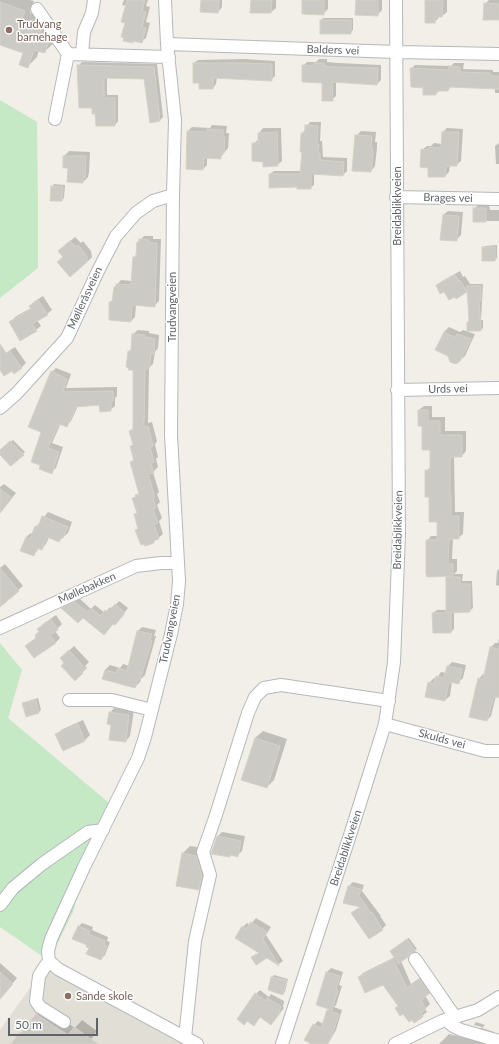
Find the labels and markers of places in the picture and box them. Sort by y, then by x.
place label: Trudvang barnehage [17,17,68,43]
marker: Trudvang barnehage [4,25,14,35]
place label: Sande skole [76,989,133,1003]
marker: Sande skole [63,991,73,1001]

